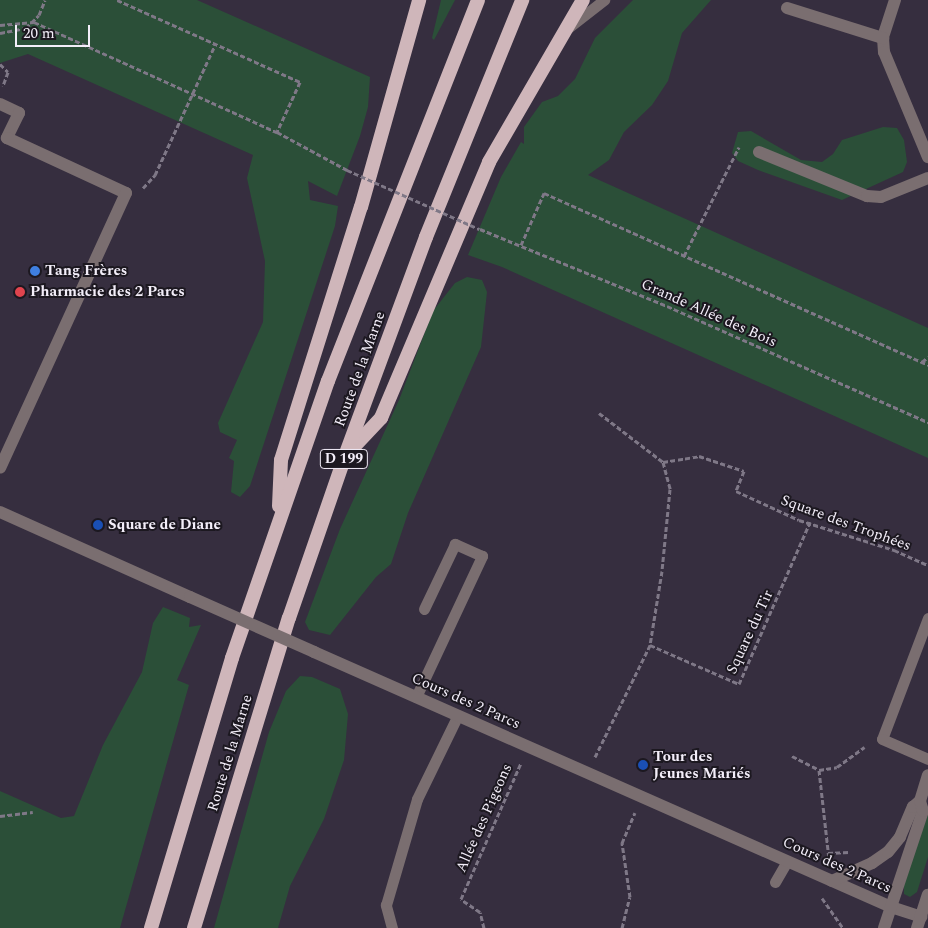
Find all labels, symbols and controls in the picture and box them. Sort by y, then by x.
scale bar [18,15,92,47]
text: 20 m [23,22,55,45]
place label: Tang Frères [45,262,127,280]
marker: Tang Frères [29,265,41,277]
street label: Grande Allée des Bois [638,275,780,351]
place label: Pharmacie des 2 Parcs [30,283,185,301]
marker: Pharmacie des 2 Parcs [14,286,26,298]
street label: Route de la Marne [331,309,389,429]
road number: D 199 [319,448,369,470]
street label: Square des Trophées [778,491,914,555]
place label: Square de Diane [108,516,221,534]
marker: Square de Diane [92,519,104,531]
street label: Square du Tir [723,587,777,677]
street label: Cours des 2 Parcs [409,669,523,733]
street label: Route de la Marne [204,692,256,814]
place label: Tour des Jeunes Mariés [653,747,751,782]
marker: Tour des Jeunes Mariés [637,759,649,771]
street label: Allée des Pigeons [452,761,516,875]
street label: Cours des 2 Parcs [780,833,894,897]

